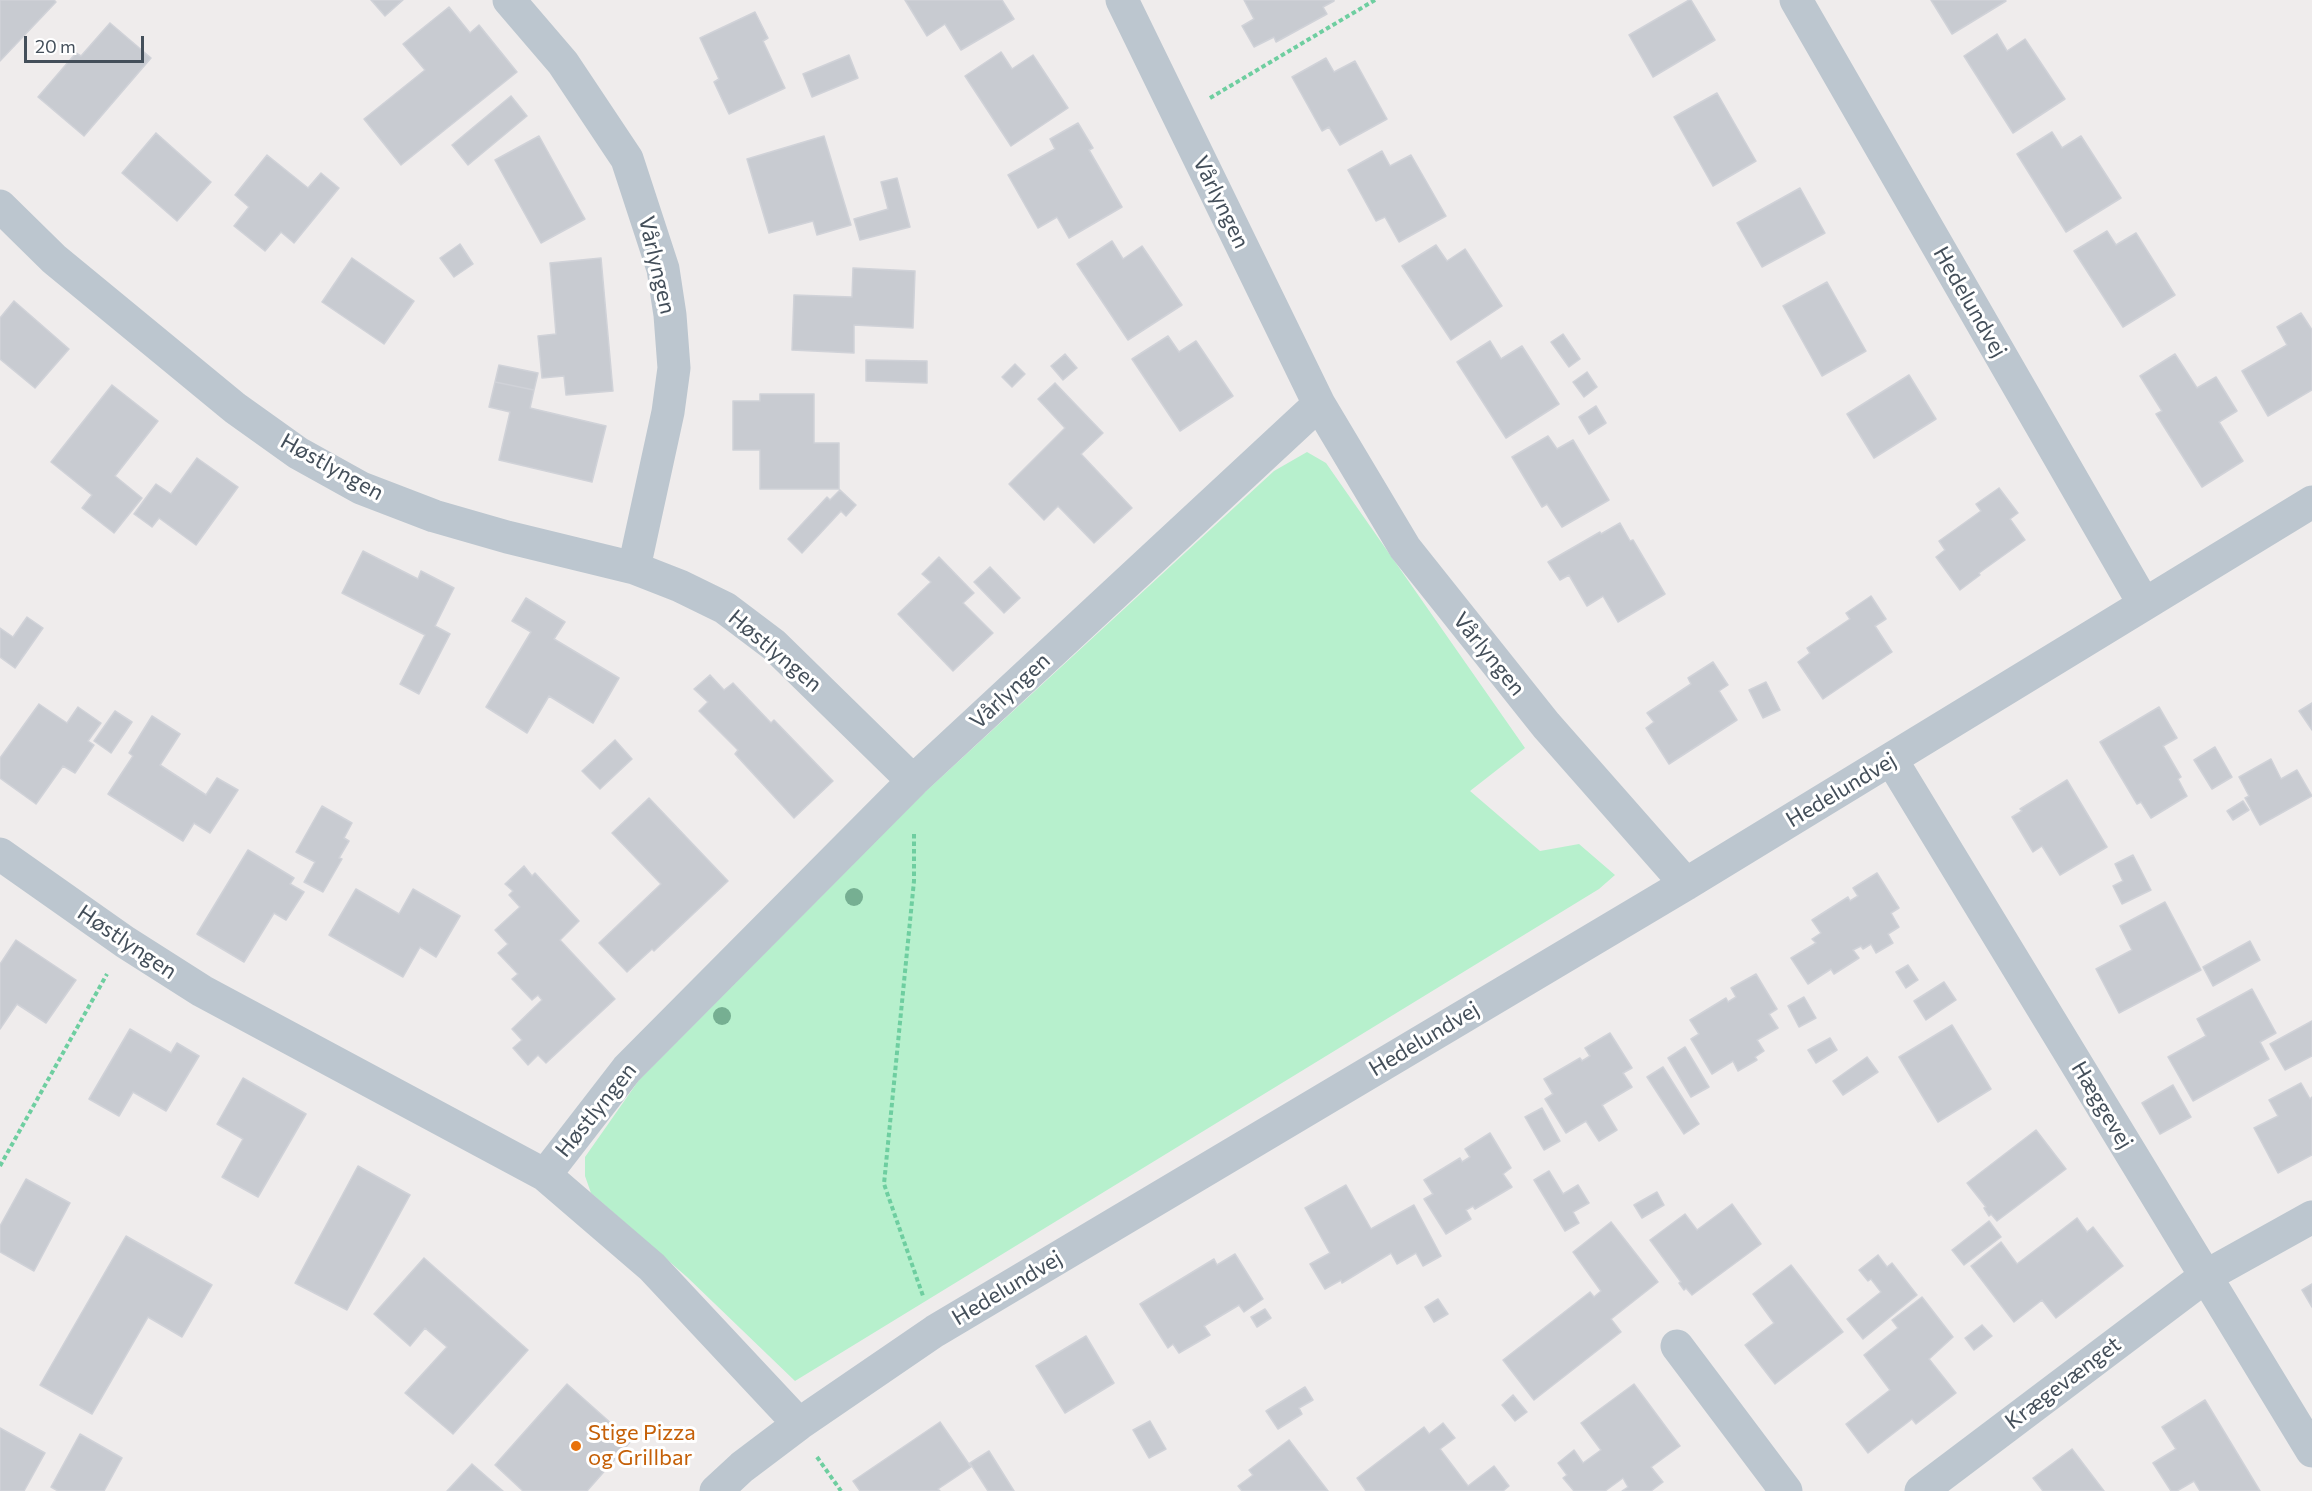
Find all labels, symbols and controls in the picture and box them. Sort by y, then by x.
scale bar [27,24,147,62]
text: 20 m [35,35,76,57]
street label: Vårlyngen [1187,151,1255,253]
street label: Vårlyngen [633,213,681,317]
street label: Hedelundvej [1928,242,2012,362]
street label: Høstlyngen [276,428,388,506]
street label: Høstlyngen [723,604,827,698]
street label: Vårlyngen [1447,607,1531,701]
street label: Vårlyngen [965,647,1055,735]
street label: Hedelundvej [1781,747,1901,833]
street label: Høstlyngen [72,899,182,985]
street label: Hedelundvej [1364,996,1484,1082]
street label: Hæggevej [2066,1056,2138,1154]
street label: Høstlyngen [550,1057,642,1163]
street label: Hedelundvej [947,1245,1067,1331]
street label: Krægevænget [2000,1331,2126,1435]
place label: Stige Pizza og Grillbar [588,1420,696,1472]
marker: Stige Pizza og Grillbar [569,1439,583,1453]

